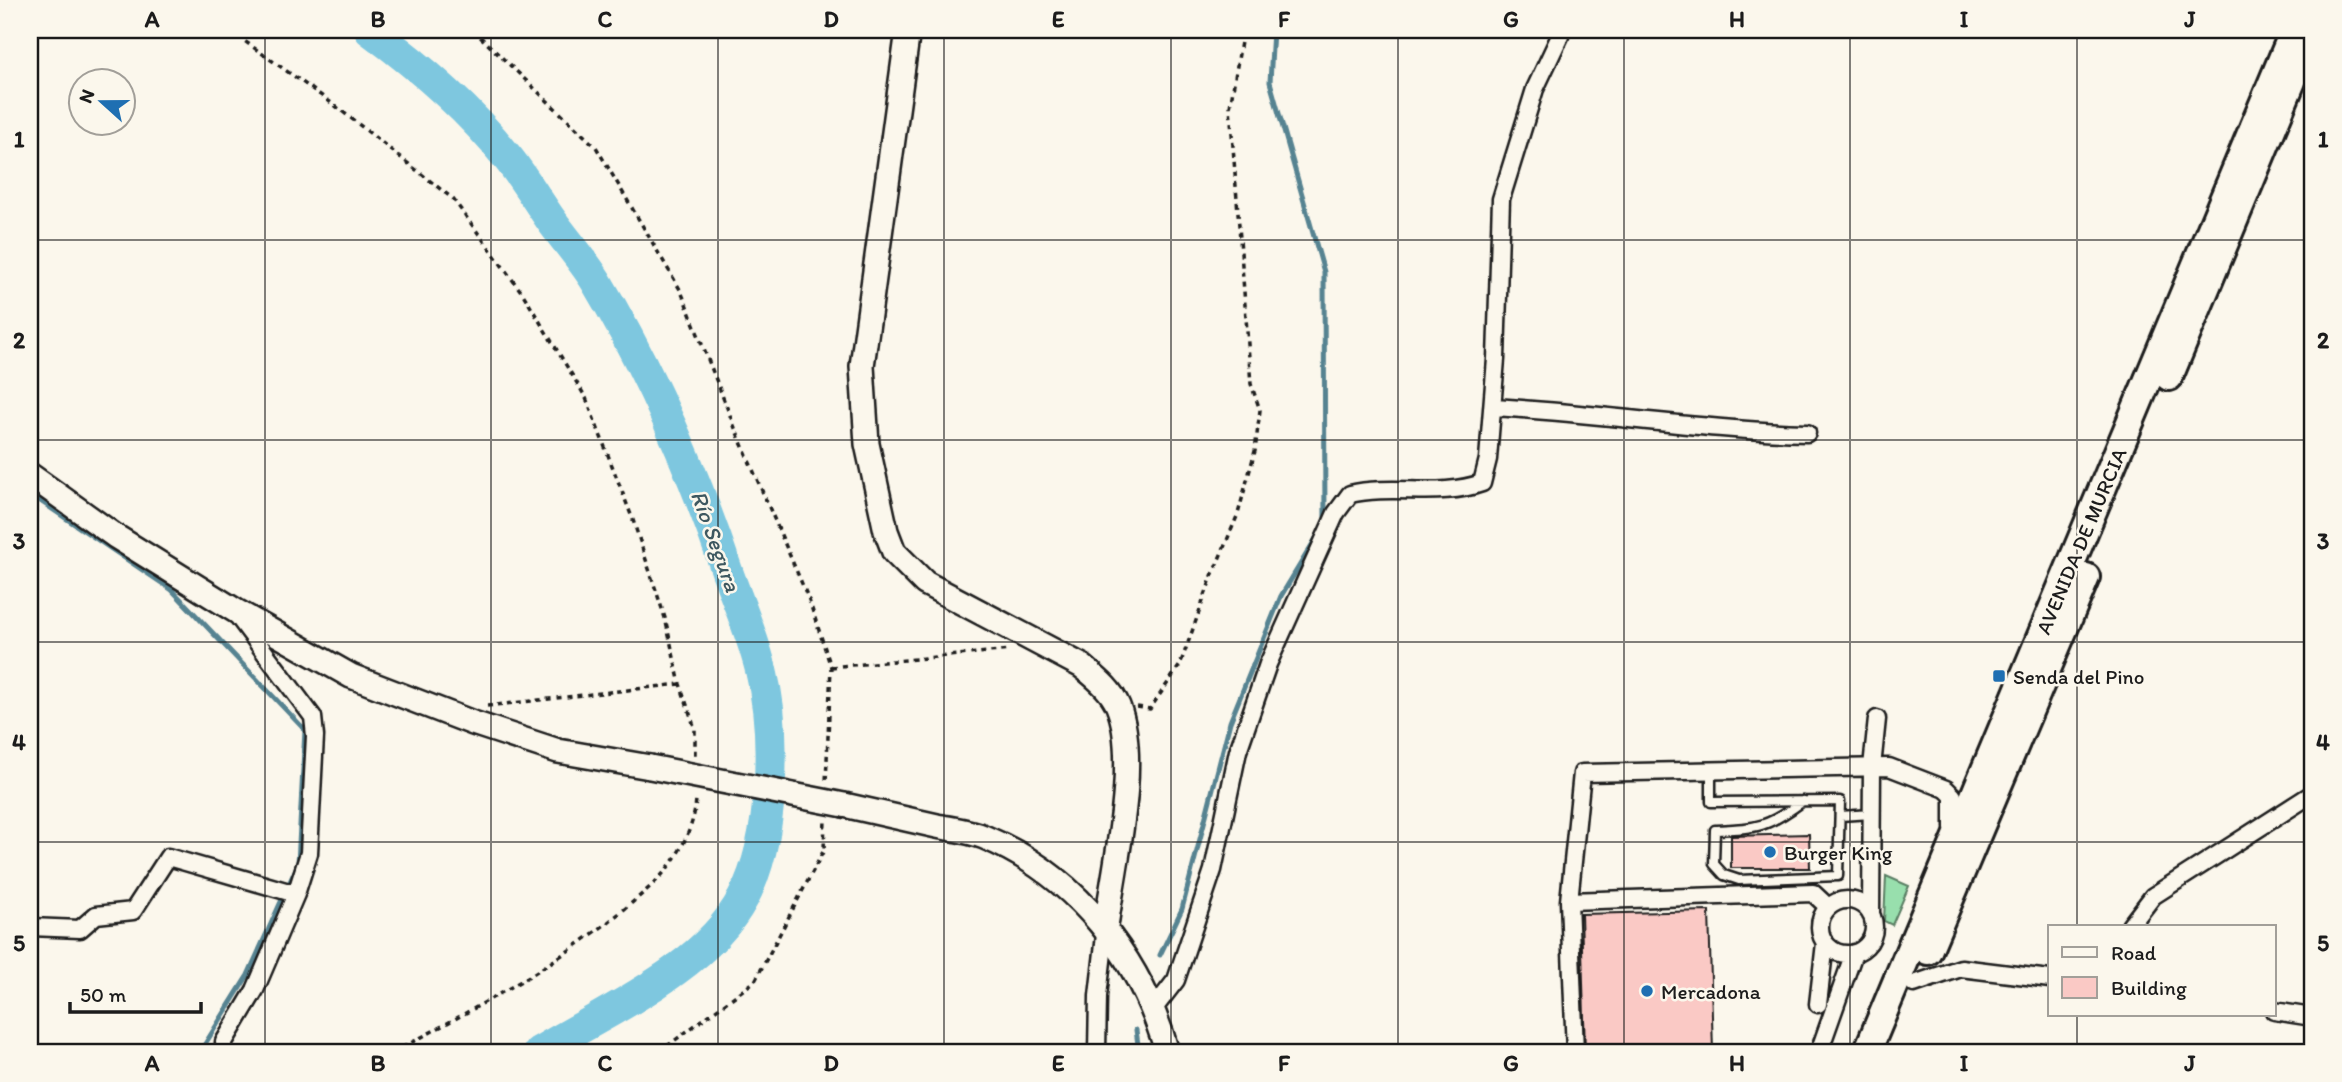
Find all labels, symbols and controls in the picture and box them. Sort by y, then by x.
text: A [144,5,160,33]
text: B [371,5,386,33]
text: C [598,5,613,33]
text: D [823,5,839,33]
text: E [1052,5,1065,33]
text: F [1278,5,1291,33]
text: G [1503,5,1519,33]
text: H [1729,5,1745,33]
text: I [1960,5,1969,33]
text: J [2183,5,2196,33]
north arrow [66,66,136,136]
text: N [74,86,100,106]
text: 1 [14,125,25,153]
text: 1 [2318,125,2329,153]
text: 2 [13,326,26,354]
text: 2 [2317,326,2330,354]
street label: AVENIDA DE MURCIA [2030,444,2132,638]
water label: Río Segura [685,486,748,596]
text: 3 [13,527,26,555]
text: 3 [2317,527,2330,555]
place label: Senda del Pino [2013,664,2144,689]
marker: Senda del Pino [1991,668,2007,684]
text: 4 [12,728,26,756]
text: 4 [2316,728,2330,756]
place label: Burger King [1784,840,1893,865]
marker: Burger King [1762,844,1778,860]
legend [2048,925,2276,1016]
text: 5 [13,929,25,957]
text: 5 [2317,929,2329,957]
text: Road [2111,940,2157,965]
scale bar [70,970,201,1014]
text: Building [2111,975,2187,1000]
place label: Mercadona [1661,979,1761,1004]
text: 50 m [80,982,127,1007]
marker: Mercadona [1639,983,1655,999]
text: A [144,1049,160,1077]
text: B [371,1049,386,1077]
text: C [598,1049,613,1077]
text: D [823,1049,839,1077]
text: E [1052,1049,1065,1077]
text: F [1278,1049,1291,1077]
text: G [1503,1049,1519,1077]
text: H [1729,1049,1745,1077]
text: I [1960,1049,1969,1077]
text: J [2183,1049,2196,1077]

